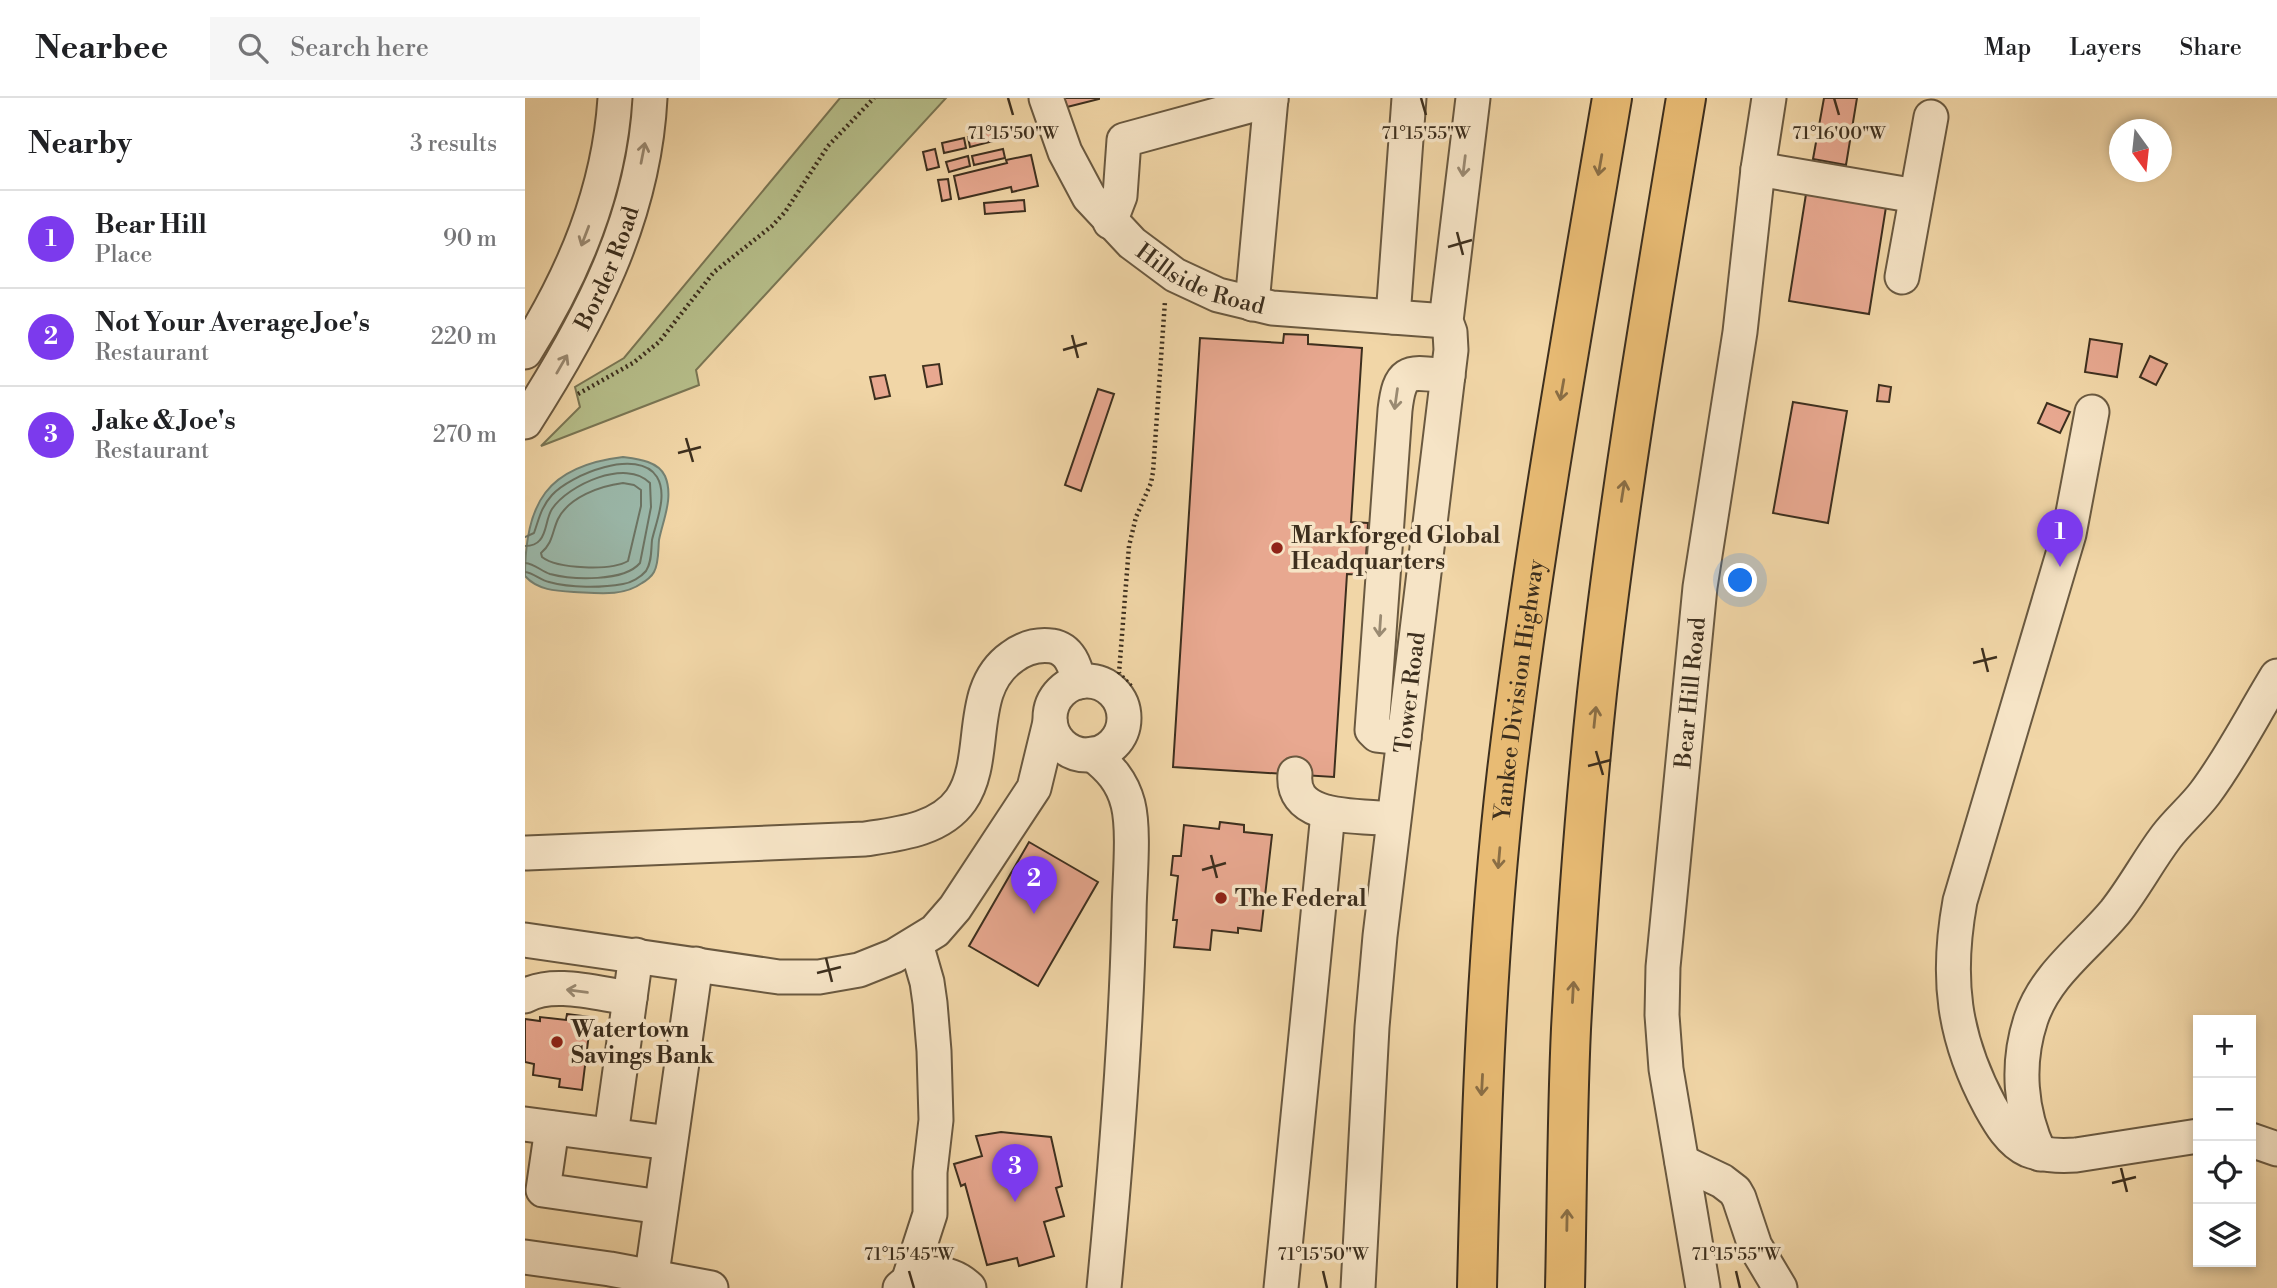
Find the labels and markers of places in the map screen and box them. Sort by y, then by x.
pin: 1 [2037,509,2083,567]
place label: Markforged Global Headquarters [1291,522,1501,576]
marker: Markforged Global Headquarters [1269,540,1285,556]
pin: 2 [1011,856,1057,914]
place label: The Federal [1235,885,1367,913]
marker: The Federal [1213,890,1229,906]
place label: Watertown Savings Bank [570,1016,715,1070]
marker: Watertown Savings Bank [549,1034,565,1050]
pin: 3 [992,1144,1038,1202]

